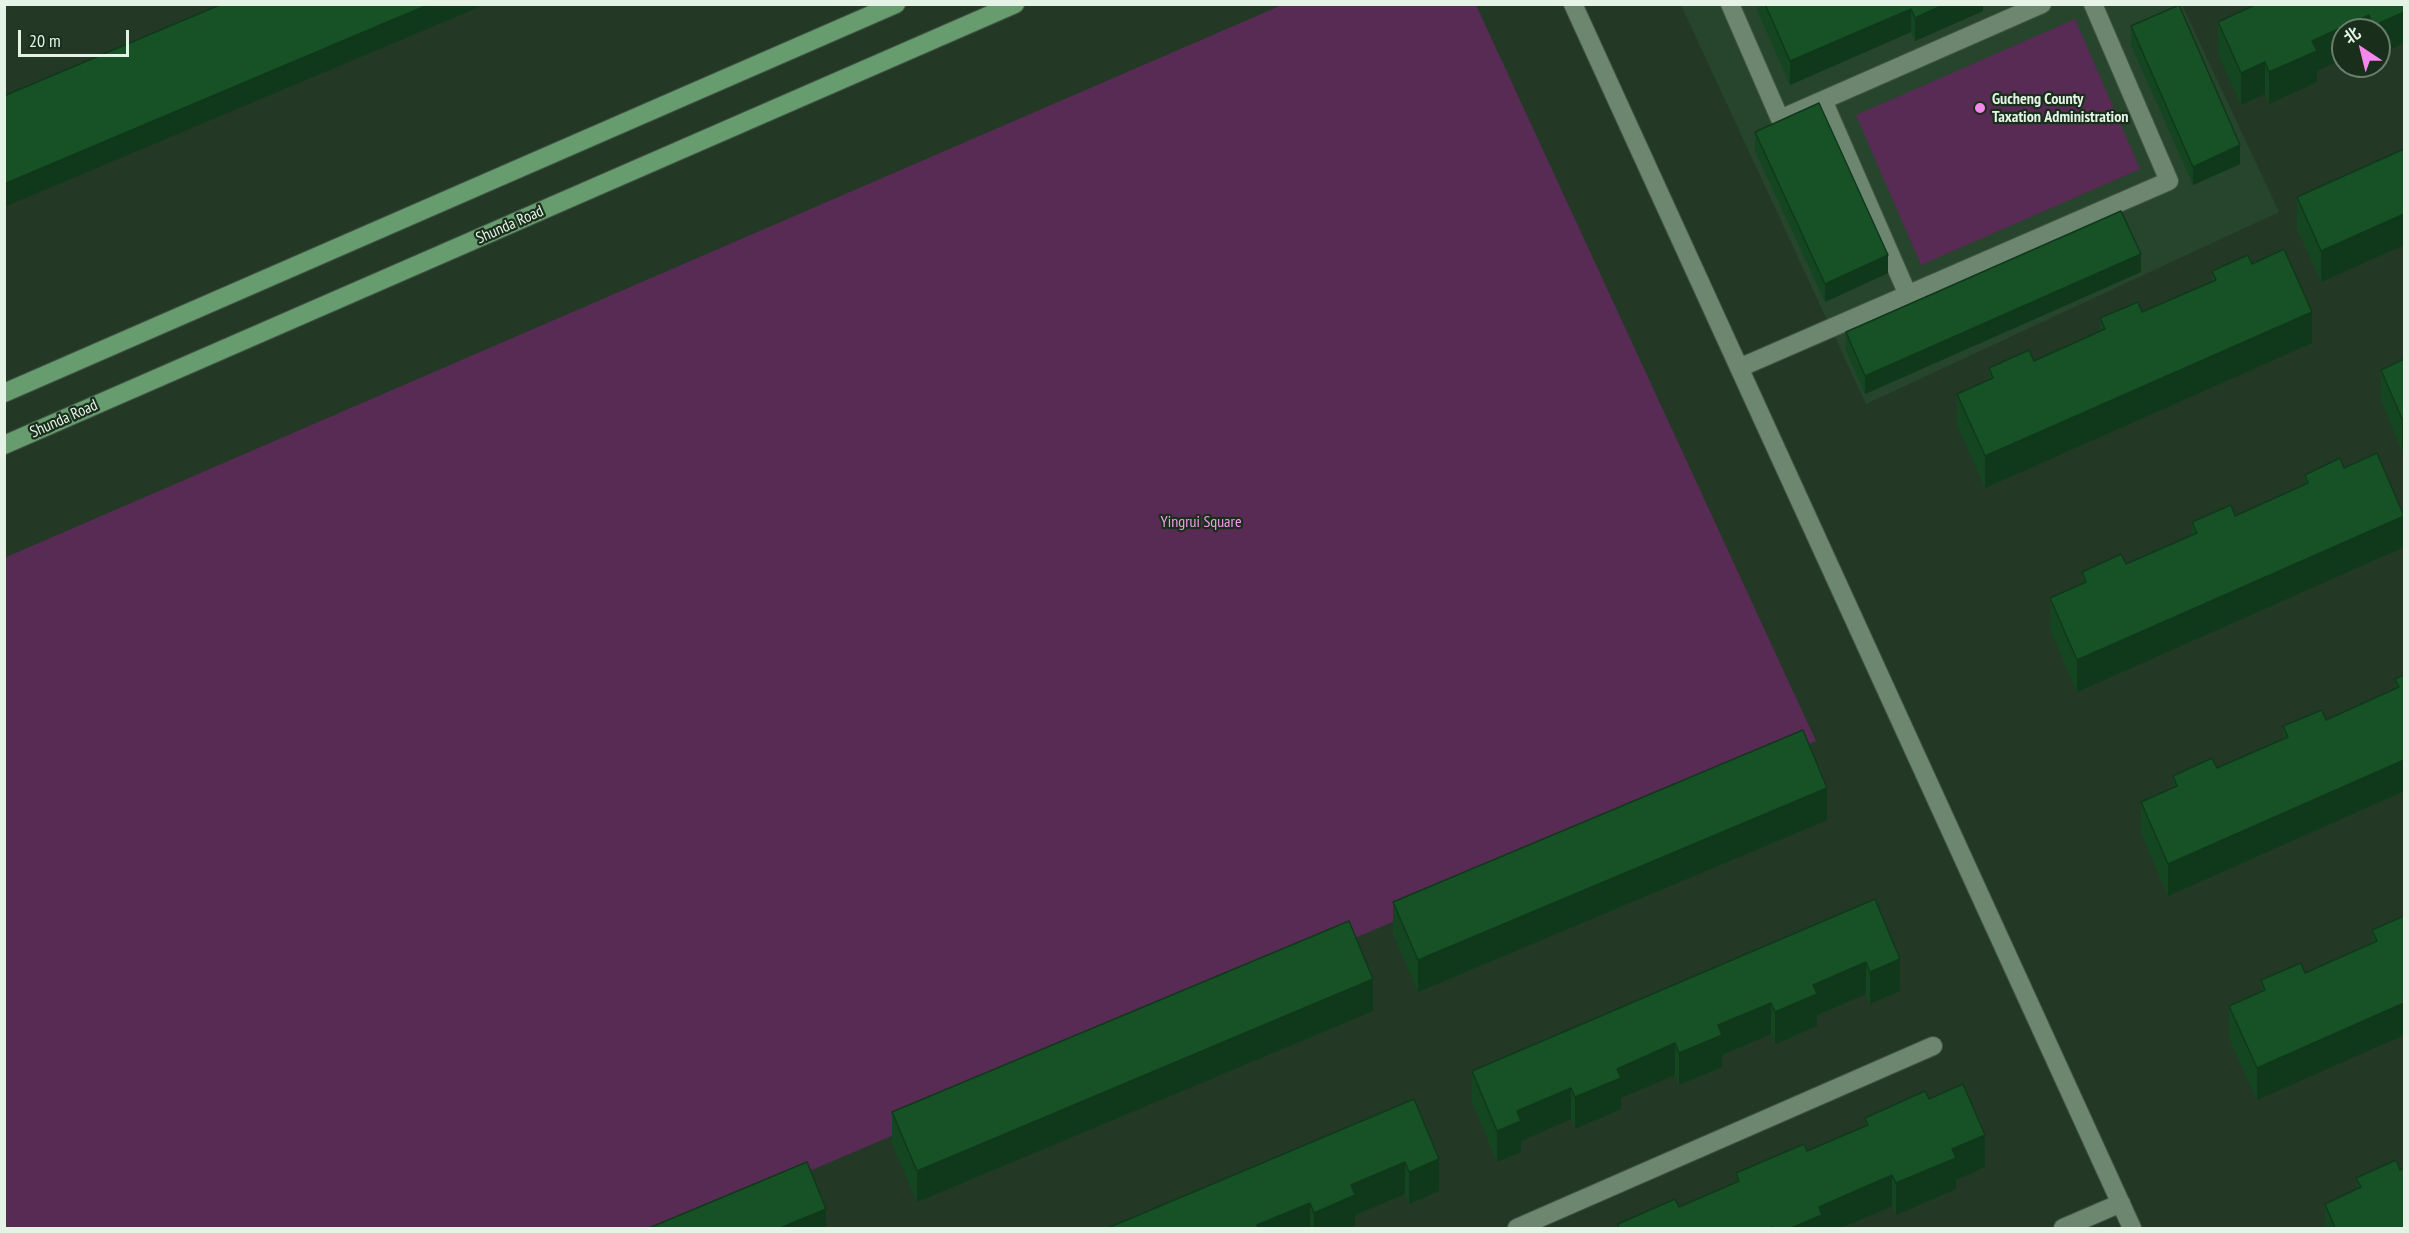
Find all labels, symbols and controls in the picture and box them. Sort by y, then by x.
scale bar [21,18,132,56]
north arrow [2331,18,2391,78]
text: 北 [2340,22,2364,48]
text: 20 m [29,29,61,52]
place label: Gucheng County Taxation Administration [1992,89,2129,127]
marker: Gucheng County Taxation Administration [1973,101,1987,115]
street label: Shunda Road [473,202,547,248]
street label: Shunda Road [27,396,101,442]
park label: Yingrui Square [1161,512,1241,532]

